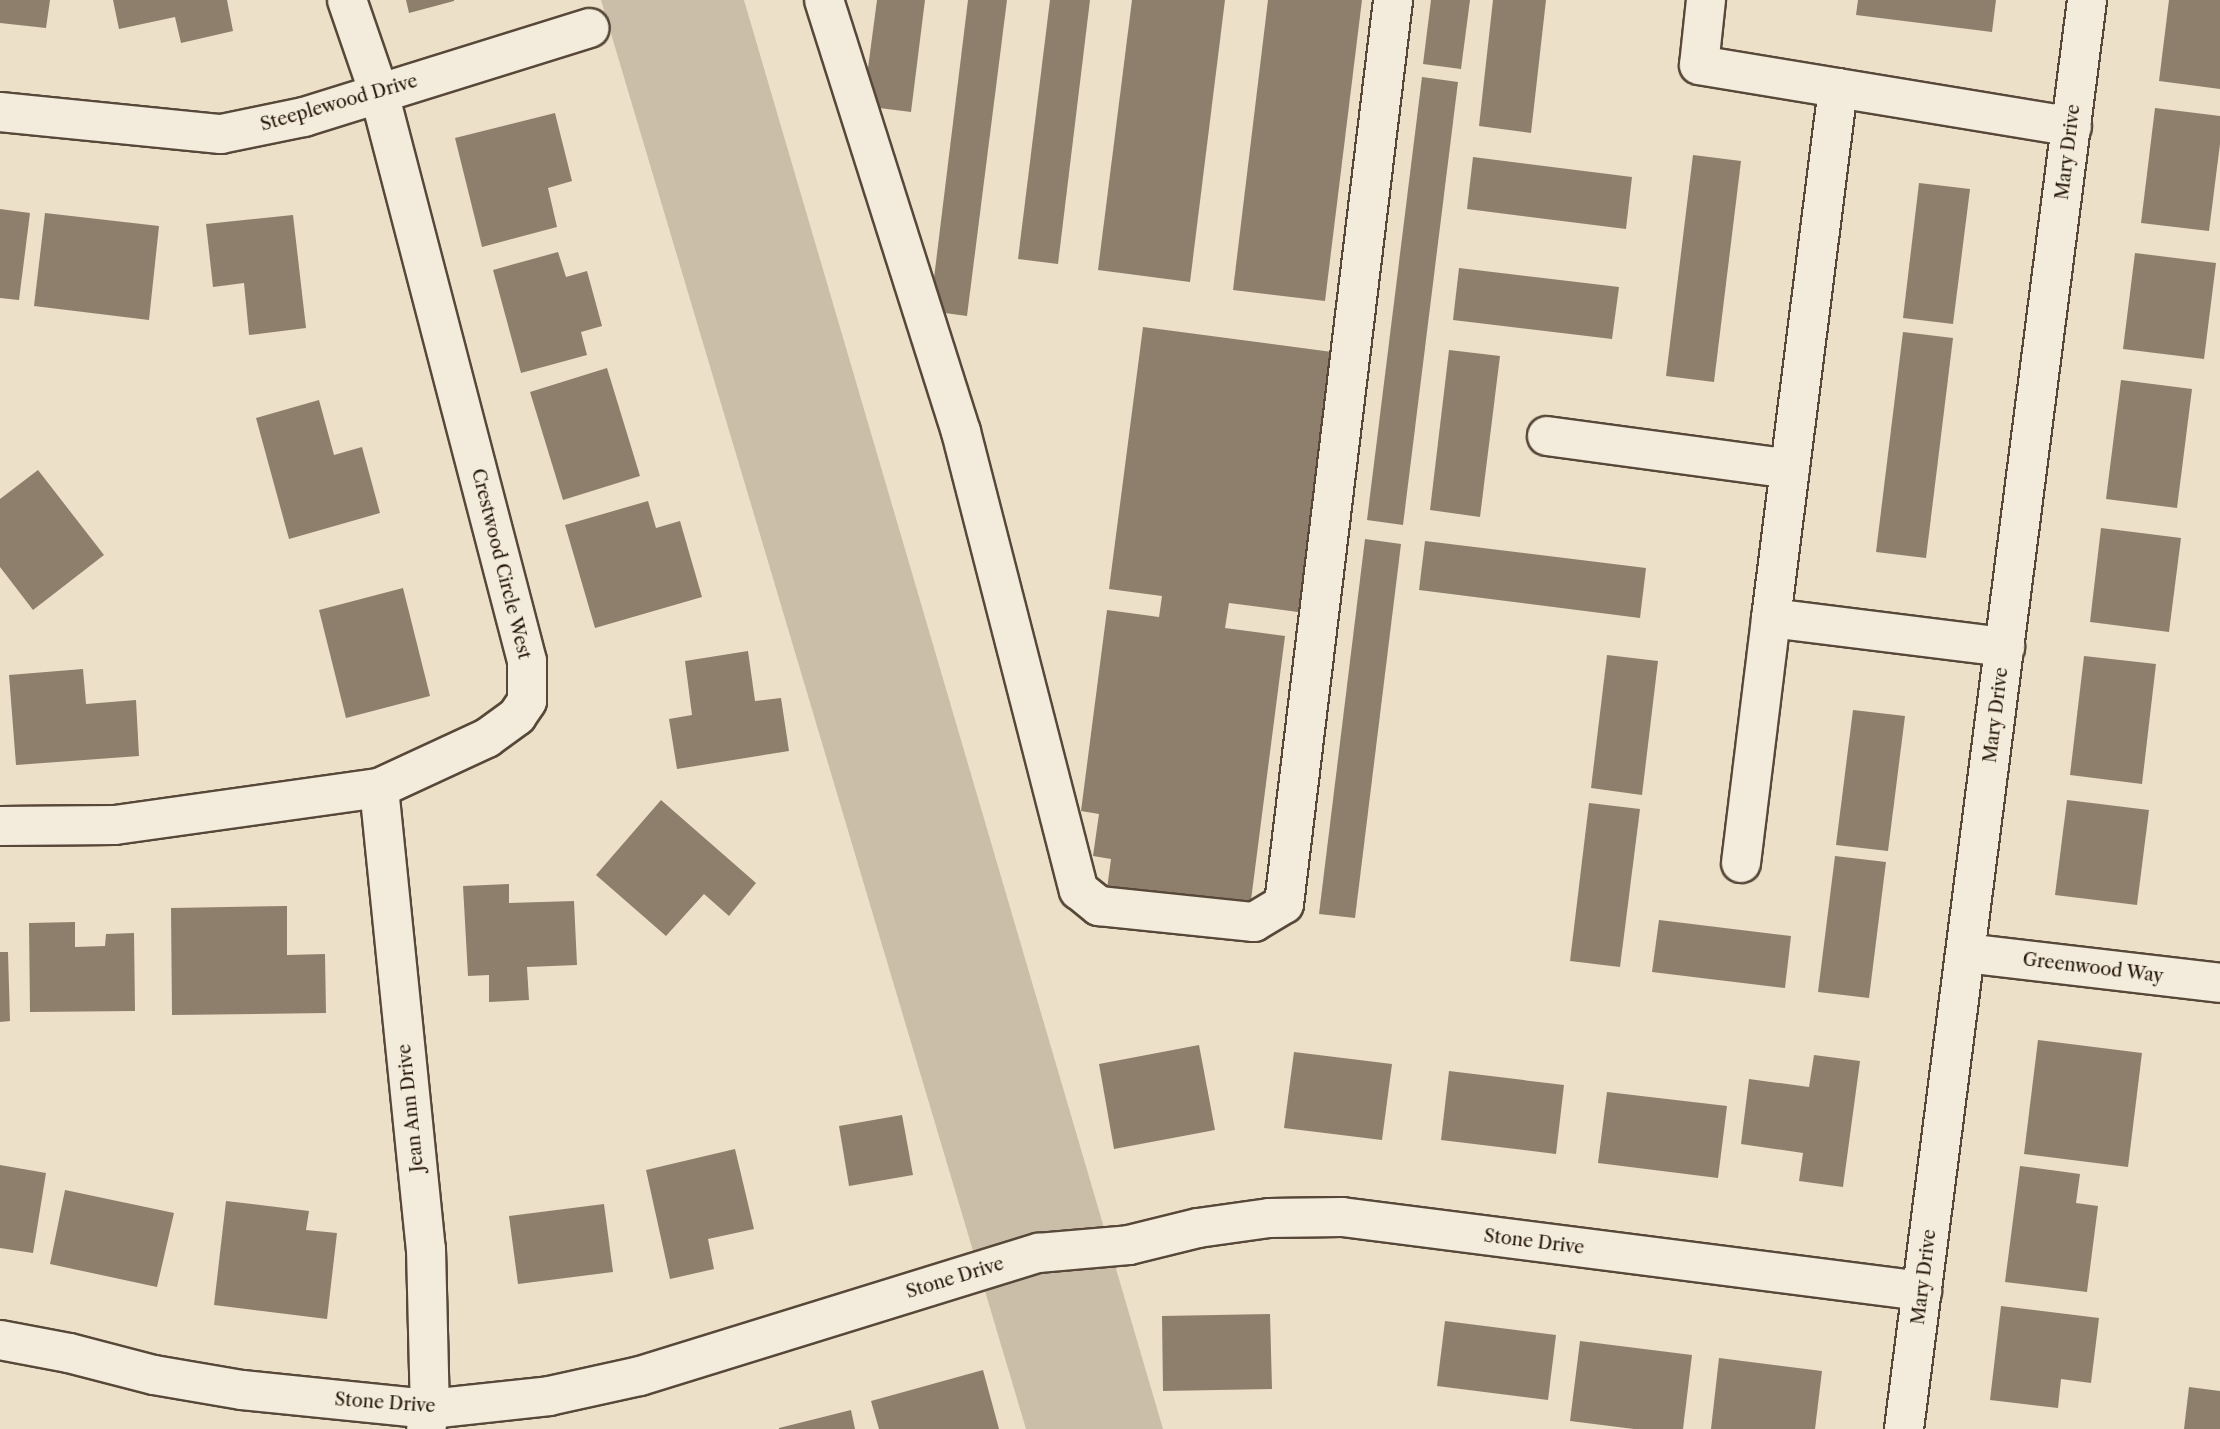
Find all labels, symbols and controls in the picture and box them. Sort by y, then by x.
street label: Steeplewood Drive [258,70,420,136]
street label: Mary Drive [2051,103,2085,201]
street label: Crestwood Circle West [467,466,535,662]
street label: Mary Drive [1979,666,2013,764]
street label: Greenwood Way [2021,949,2165,987]
street label: Jean Ann Drive [394,1043,428,1173]
street label: Stone Drive [1483,1225,1585,1259]
street label: Mary Drive [1907,1228,1941,1326]
street label: Stone Drive [904,1253,1006,1303]
street label: Stone Drive [334,1389,436,1417]

